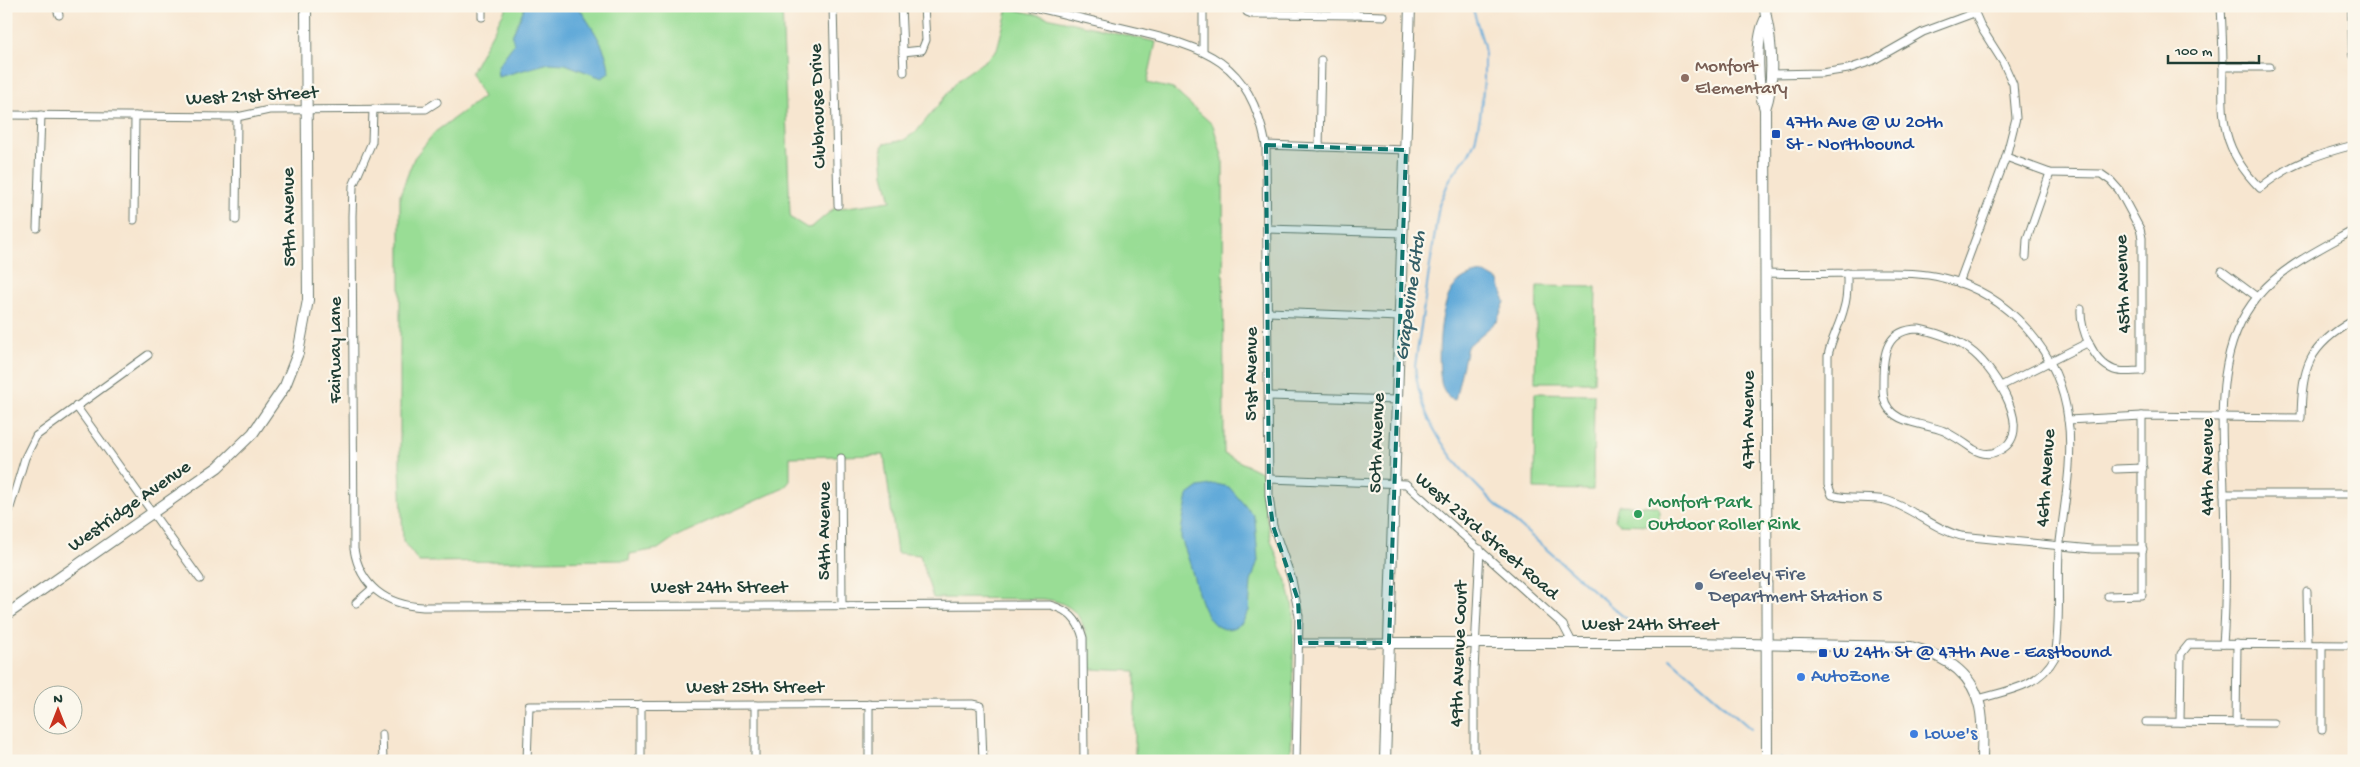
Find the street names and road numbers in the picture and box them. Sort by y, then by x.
street label: Clubhouse Drive [805,43,833,169]
street label: West 21st Street [185,82,321,112]
street label: 59th Avenue [278,167,302,267]
street label: 45th Avenue [2111,234,2137,334]
street label: Fairway Lane [325,297,348,404]
street label: 51st Avenue [1241,327,1264,421]
street label: 47th Avenue [1738,371,1761,469]
street label: 50th Avenue [1365,392,1391,494]
street label: 44th Avenue [2197,418,2220,516]
street label: 46th Avenue [2032,428,2062,528]
street label: Westridge Avenue [64,456,196,558]
street label: West 23rd Street Road [1409,468,1564,607]
street label: 54th Avenue [814,482,837,580]
street label: West 24th Street [651,577,790,600]
street label: 49th Avenue Court [1446,578,1474,727]
street label: West 24th Street [1582,614,1721,637]
street label: West 25th Street [686,677,826,700]

